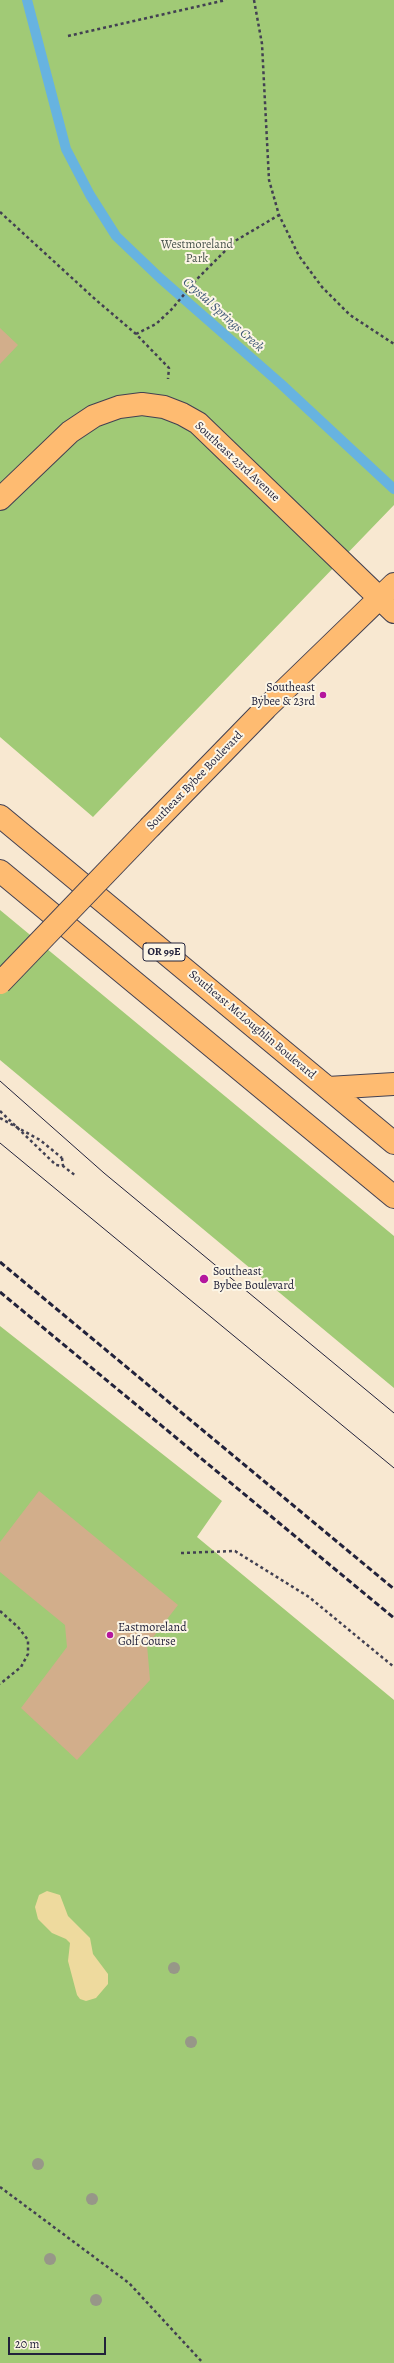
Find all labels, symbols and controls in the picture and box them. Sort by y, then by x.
park label: Westmoreland Park [161,238,233,266]
water label: Crystal Springs Creek [179,274,267,356]
street label: Southeast 23rd Avenue [192,419,282,505]
place label: Southeast Bybee & 23rd [251,681,315,709]
marker: Southeast Bybee & 23rd [318,690,328,700]
street label: Southeast Bybee Boulevard [144,728,246,834]
road number: OR 99E [143,943,185,961]
street label: Southeast McLoughlin Boulevard [186,968,318,1082]
place label: Southeast Bybee Boulevard [213,1265,294,1293]
marker: Southeast Bybee Boulevard [198,1273,210,1285]
place label: Eastmoreland Golf Course [118,1621,187,1649]
marker: Eastmoreland Golf Course [105,1630,115,1640]
scale bar [10,2329,108,2355]
text: 20 m [15,2336,39,2352]

